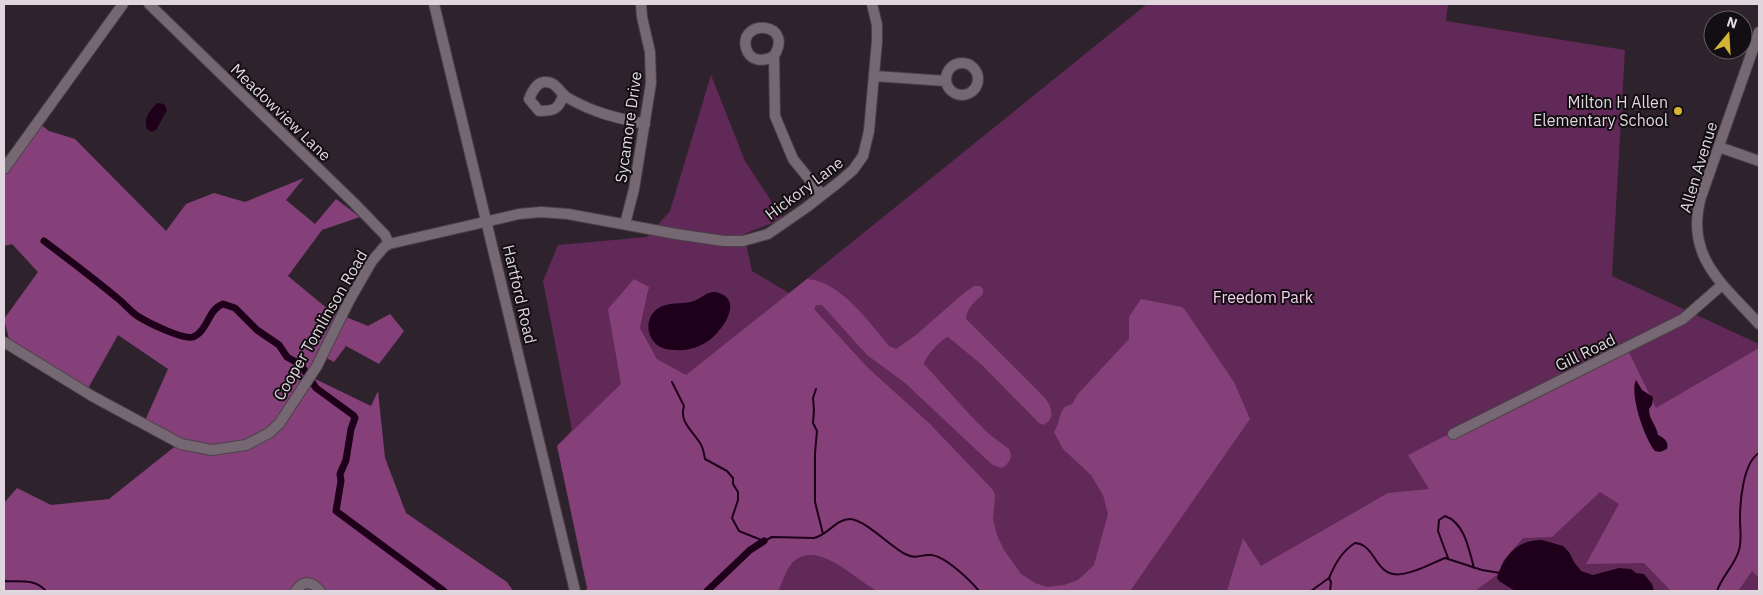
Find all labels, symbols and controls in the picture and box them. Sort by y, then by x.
north arrow [1703,10,1753,60]
text: N [1724,13,1740,33]
street label: Meadowview Lane [227,59,336,165]
street label: Sycamore Drive [610,70,646,184]
place label: Milton H Allen Elementary School [1533,92,1668,130]
marker: Milton H Allen Elementary School [1672,105,1684,117]
street label: Allen Avenue [1675,119,1721,215]
street label: Hickory Lane [761,152,847,224]
street label: Hartford Road [499,243,541,345]
street label: Cooper Tomlinson Road [269,246,371,404]
park label: Freedom Park [1213,287,1314,307]
street label: Gill Road [1552,329,1618,375]

